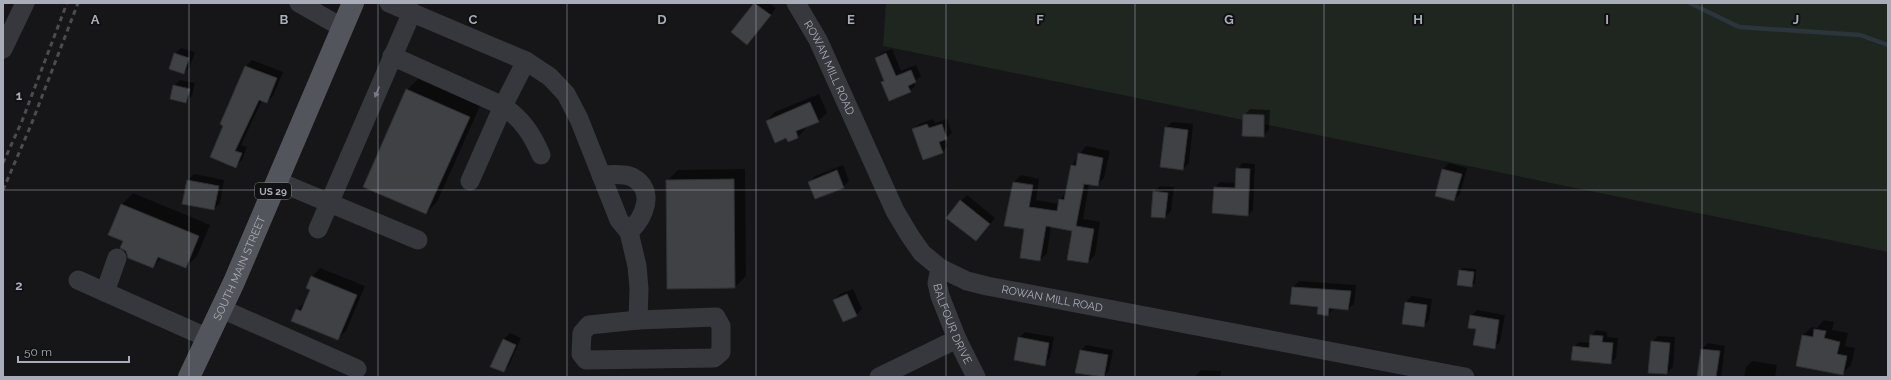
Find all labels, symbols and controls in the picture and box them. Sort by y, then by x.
text: A [91,12,100,27]
text: B [280,12,289,27]
text: C [469,12,478,27]
text: D [657,12,667,27]
text: E [847,12,855,27]
text: F [1036,12,1044,27]
text: G [1224,12,1234,27]
text: H [1413,12,1423,27]
text: I [1605,12,1609,27]
text: J [1793,12,1799,27]
street label: ROWAN MILL ROAD [801,18,857,117]
one-way arrow [374,87,380,98]
text: 1 [16,88,23,103]
road number: US 29 [255,183,291,199]
street label: SOUTH MAIN STREET [211,214,269,323]
text: 2 [15,278,23,293]
street label: BALFOUR DRIVE [930,282,975,367]
street label: ROWAN MILL ROAD [1000,283,1104,315]
scale bar [18,338,129,364]
text: 50 m [24,345,52,359]

